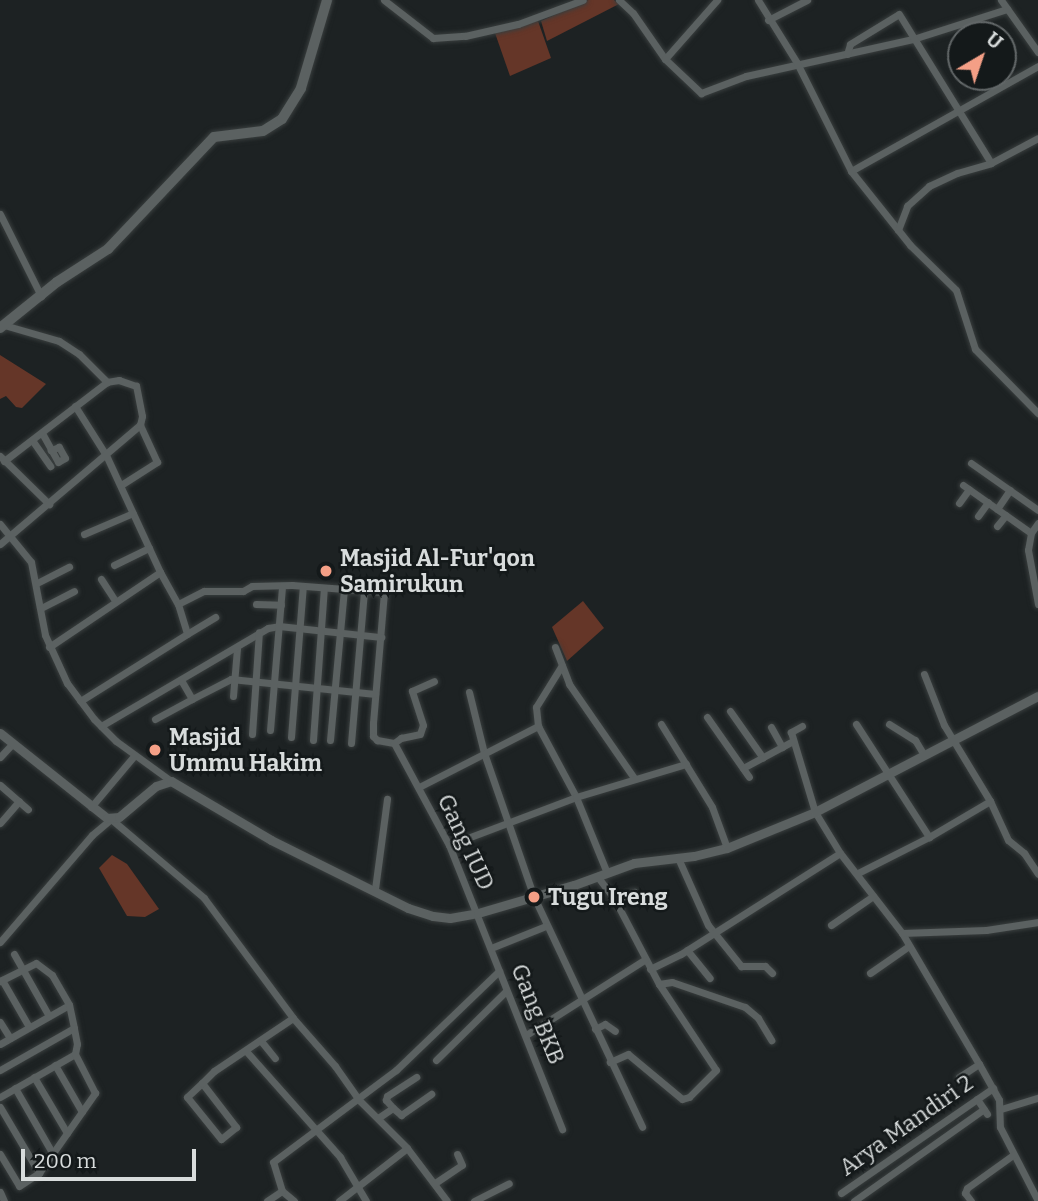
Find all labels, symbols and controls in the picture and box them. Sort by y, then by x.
north arrow [947,21,1017,91]
text: U [982,27,1007,54]
place label: Masjid Al-Fur'qon Samirukun [340,544,535,598]
marker: Masjid Al-Fur'qon Samirukun [318,563,334,579]
place label: Masjid Ummu Hakim [169,723,322,777]
marker: Masjid Ummu Hakim [147,742,163,758]
street label: Gang IUD [432,790,500,894]
place label: Tugu Ireng [548,883,668,911]
marker: Tugu Ireng [526,889,542,905]
street label: Gang BKB [505,960,571,1068]
street label: Arya Mandiri 2 [834,1069,978,1181]
scale bar [24,1134,200,1178]
text: 200 m [34,1148,97,1174]

